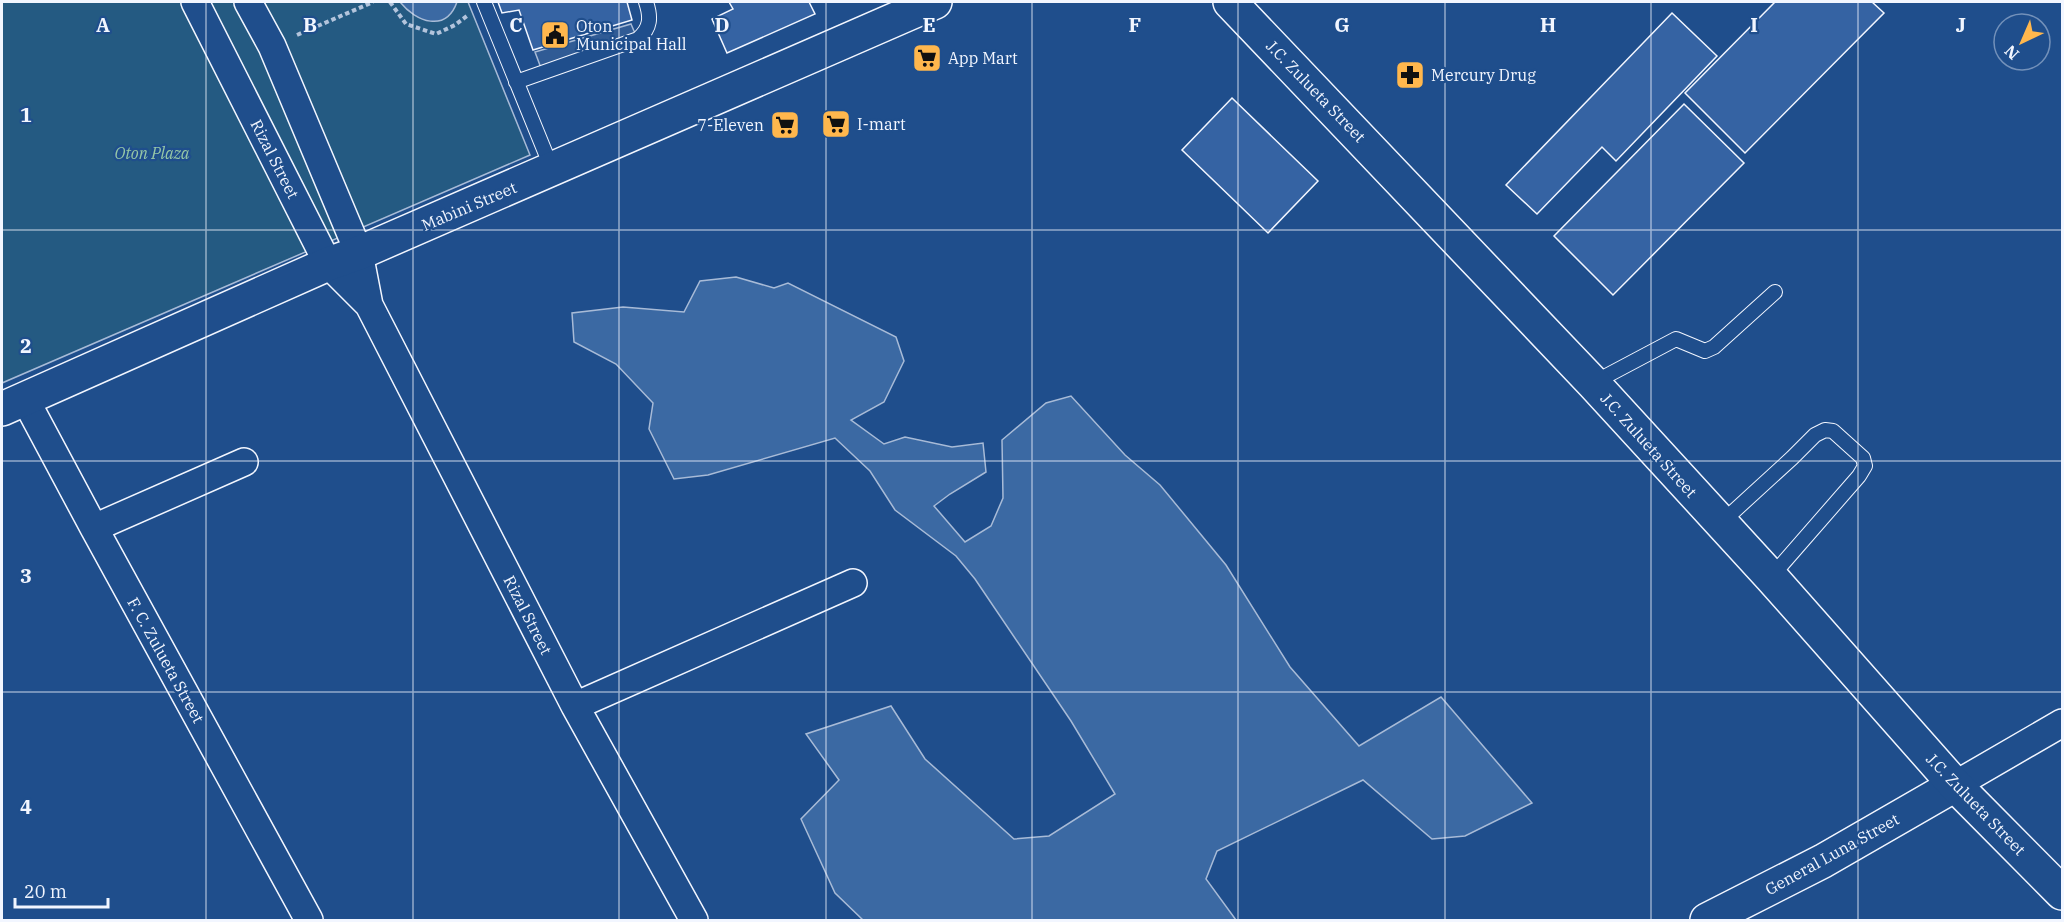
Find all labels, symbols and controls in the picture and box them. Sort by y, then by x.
text: A [96,11,110,38]
text: B [303,11,317,38]
text: C [509,11,523,38]
text: D [714,11,730,38]
text: E [922,11,936,38]
text: F [1129,11,1141,38]
text: G [1334,11,1350,38]
text: H [1540,11,1556,38]
text: I [1750,11,1758,38]
text: J [1956,11,1966,38]
north arrow [1992,12,2052,72]
place label: Oton Municipal Hall [576,16,687,54]
public building icon: Oton Municipal Hall [539,19,571,51]
street label: J.C. Zulueta Street [1262,36,1370,147]
text: N [2000,41,2023,64]
supermarket icon: App Mart [911,42,943,74]
place label: App Mart [948,48,1018,68]
pharmacy icon: Mercury Drug [1394,59,1426,91]
place label: Mercury Drug [1431,65,1536,85]
text: 1 [20,101,32,128]
supermarket icon: I-mart [820,108,852,140]
supermarket icon: 7-Eleven [769,109,801,141]
place label: I-mart [857,114,906,134]
place label: 7-Eleven [697,115,764,135]
street label: Rizal Street [247,116,304,202]
park label: Oton Plaza [114,143,190,163]
street label: Mabini Street [419,177,520,235]
text: 2 [20,332,32,359]
street label: J.C. Zulueta Street [1597,388,1702,502]
text: 3 [20,562,32,589]
street label: Rizal Street [500,572,557,658]
street label: F. C. Zulueta Street [123,594,209,727]
street label: J.C. Zulueta Street [1922,749,2030,860]
text: 4 [20,793,32,820]
street label: General Luna Street [1762,809,1903,899]
scale bar [15,871,108,909]
text: 20 m [24,880,67,903]

